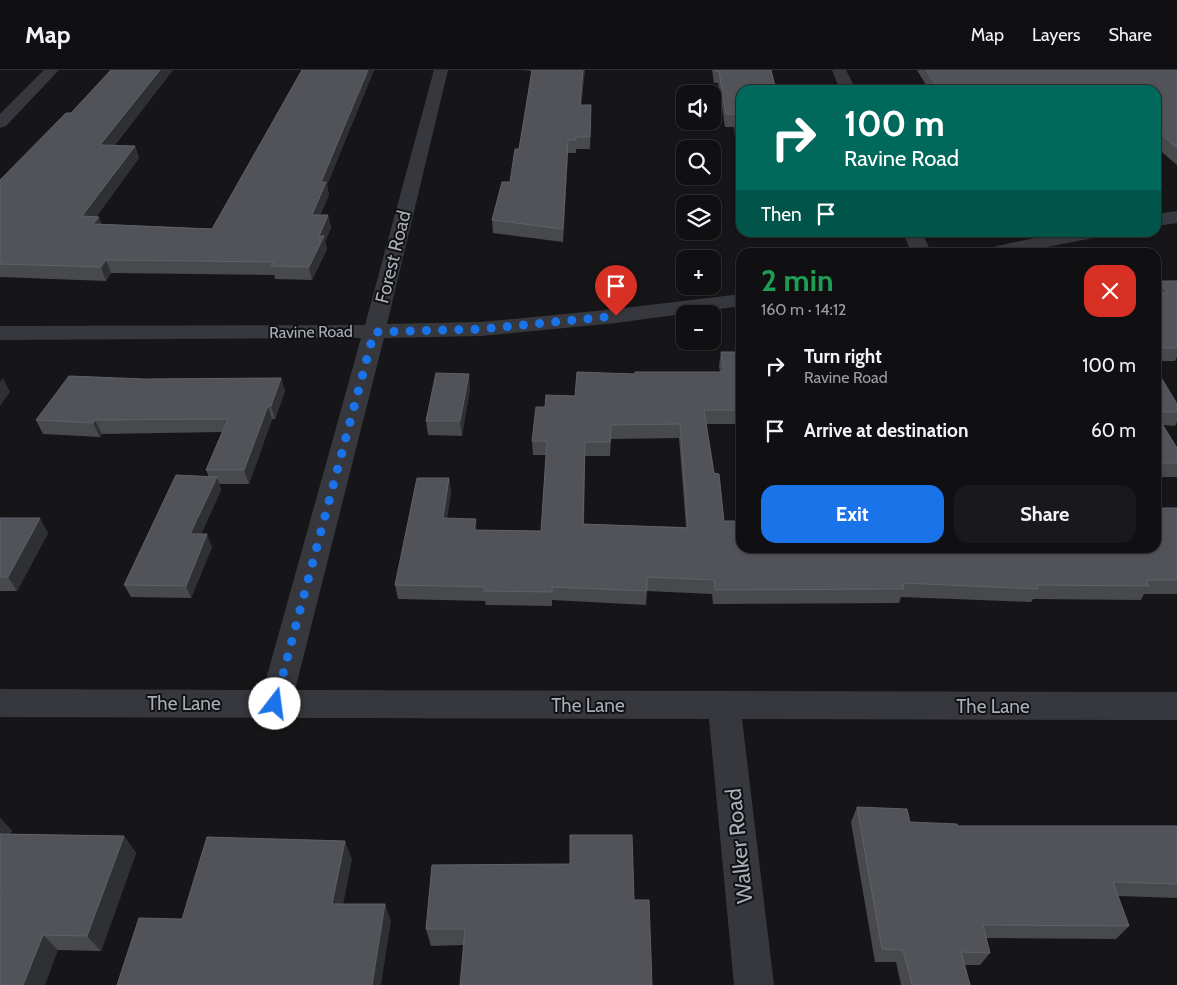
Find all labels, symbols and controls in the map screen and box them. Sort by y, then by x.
text: Map [25,20,71,49]
text: Map [971,24,1004,46]
text: Layers [1032,24,1081,46]
text: Share [1109,24,1152,46]
map controls [676,85,721,350]
button: sound [676,85,721,130]
text: 100 m [844,102,945,145]
icon: right [761,105,826,170]
button: search [676,140,721,185]
text: Ravine Road [844,145,959,172]
button: layers [676,195,721,240]
icon: arrive [812,200,840,228]
text: Then [761,203,802,226]
street label: Forest Road [370,208,416,306]
button: + [676,250,721,295]
text: 2 min [761,262,833,299]
pin [595,265,637,316]
button: close [1084,265,1136,317]
icon: arrive [602,272,630,300]
text: 160 m · 14:12 [761,300,847,319]
button: − [676,305,721,350]
street label: Ravine Road [269,322,353,342]
text: Turn right [804,345,882,368]
icon: right [761,352,789,380]
text: 100 m [1082,354,1136,377]
text: Ravine Road [804,368,888,387]
icon: arrive [761,417,789,445]
text: Arrive at destination [804,419,968,442]
text: 60 m [1091,419,1136,442]
button: Exit [761,485,944,543]
button: Share [954,485,1136,543]
position arrow [248,677,300,729]
street label: The Lane [147,692,221,715]
street label: The Lane [551,694,625,717]
street label: The Lane [956,695,1030,718]
street label: Walker Road [720,787,758,905]

